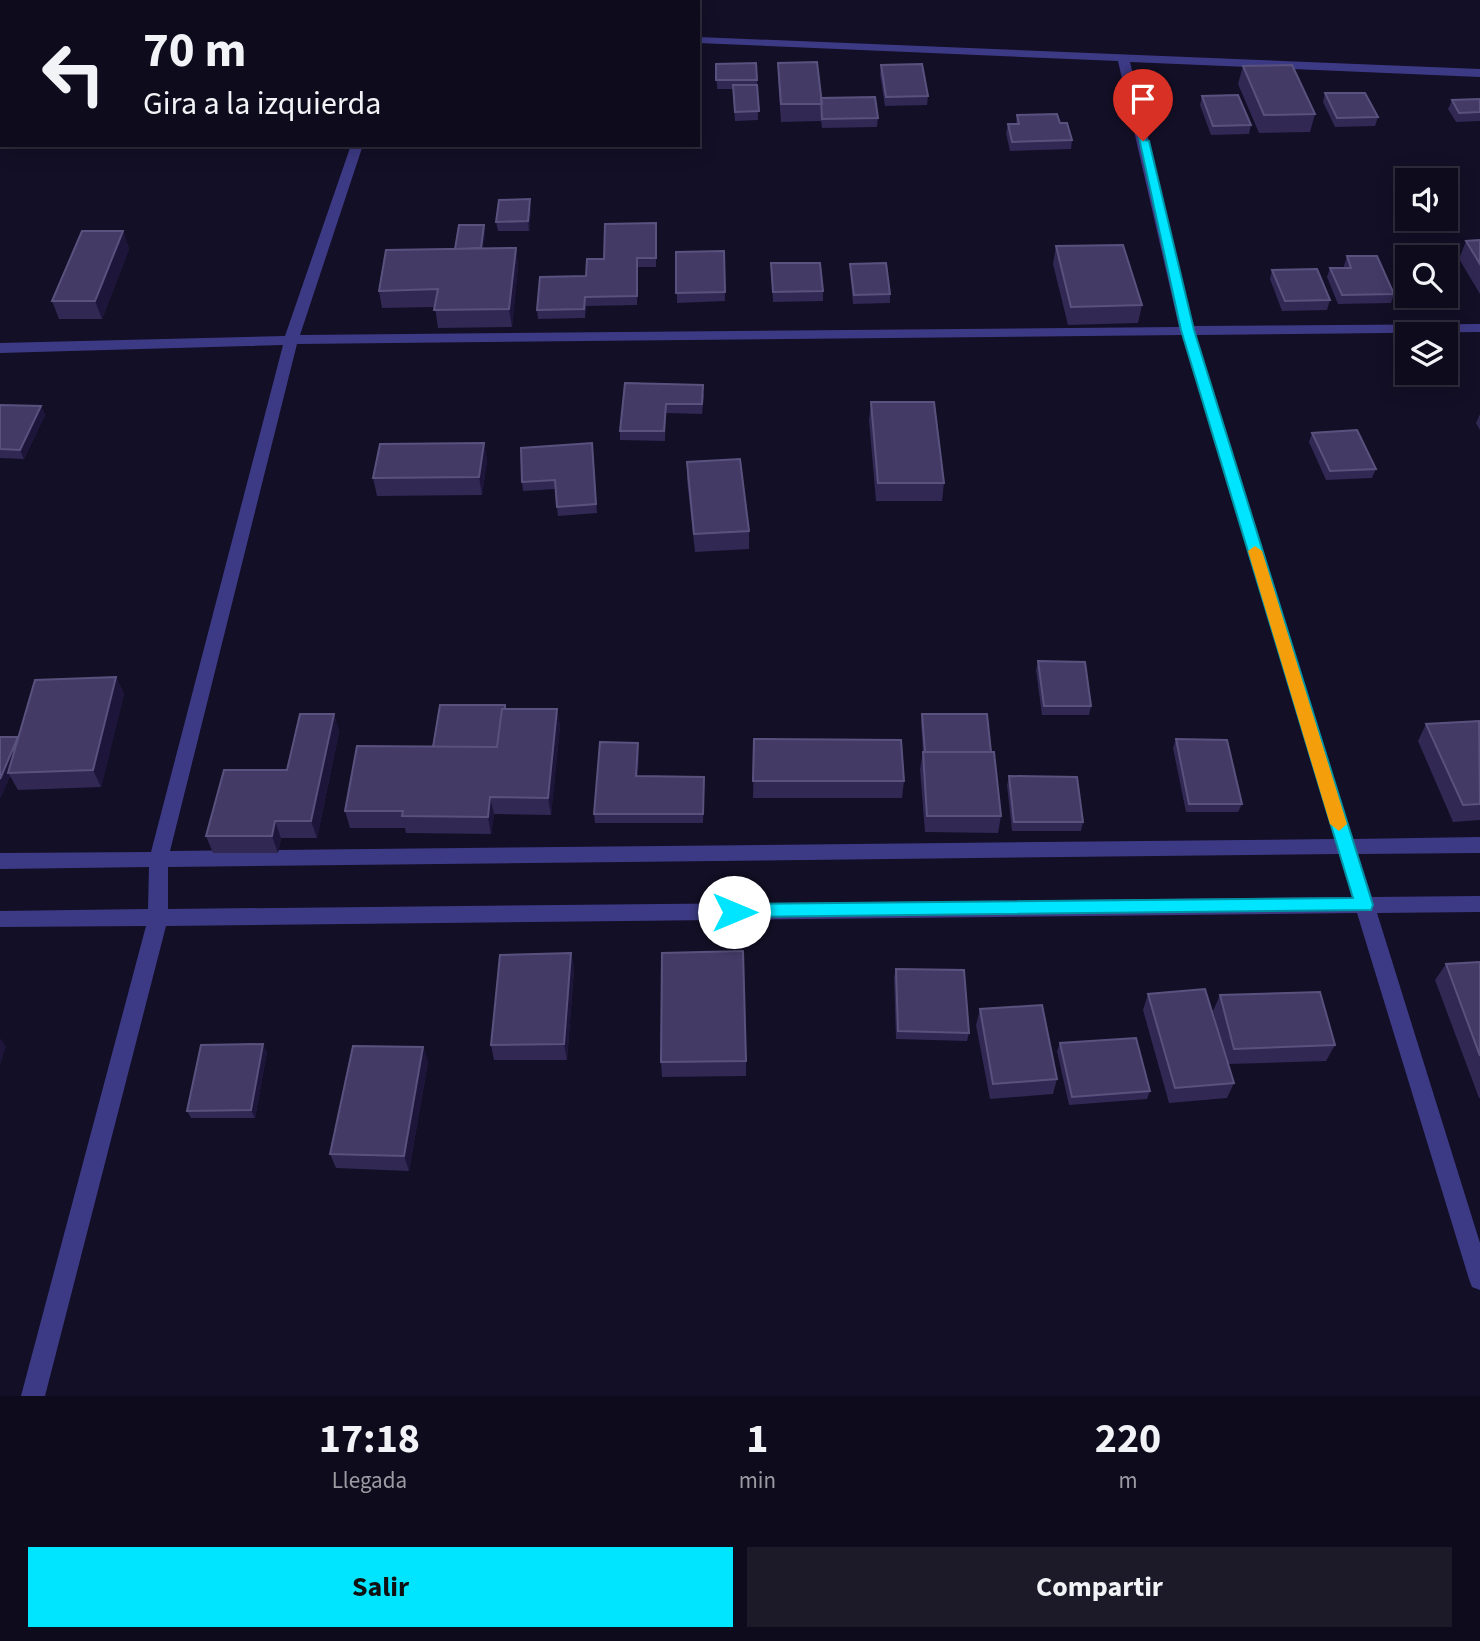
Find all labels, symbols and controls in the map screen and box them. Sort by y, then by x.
text: 70 m [143,16,247,86]
icon: left [28,28,119,119]
pin [1113,69,1173,141]
icon: arrive [1124,80,1162,118]
text: Gira a la izquierda [143,81,381,127]
map controls [1395,168,1458,385]
button: sound [1395,168,1458,231]
button: search [1395,245,1458,308]
button: layers [1395,322,1458,385]
position arrow [697,875,771,949]
text: 17:18 [319,1409,420,1469]
text: 1 [746,1409,768,1469]
text: 220 [1095,1409,1161,1469]
text: Llegada [332,1464,407,1497]
text: min [739,1464,776,1497]
text: m [1118,1464,1138,1497]
button: Salir [28,1547,733,1627]
button: Compartir [747,1547,1452,1627]

